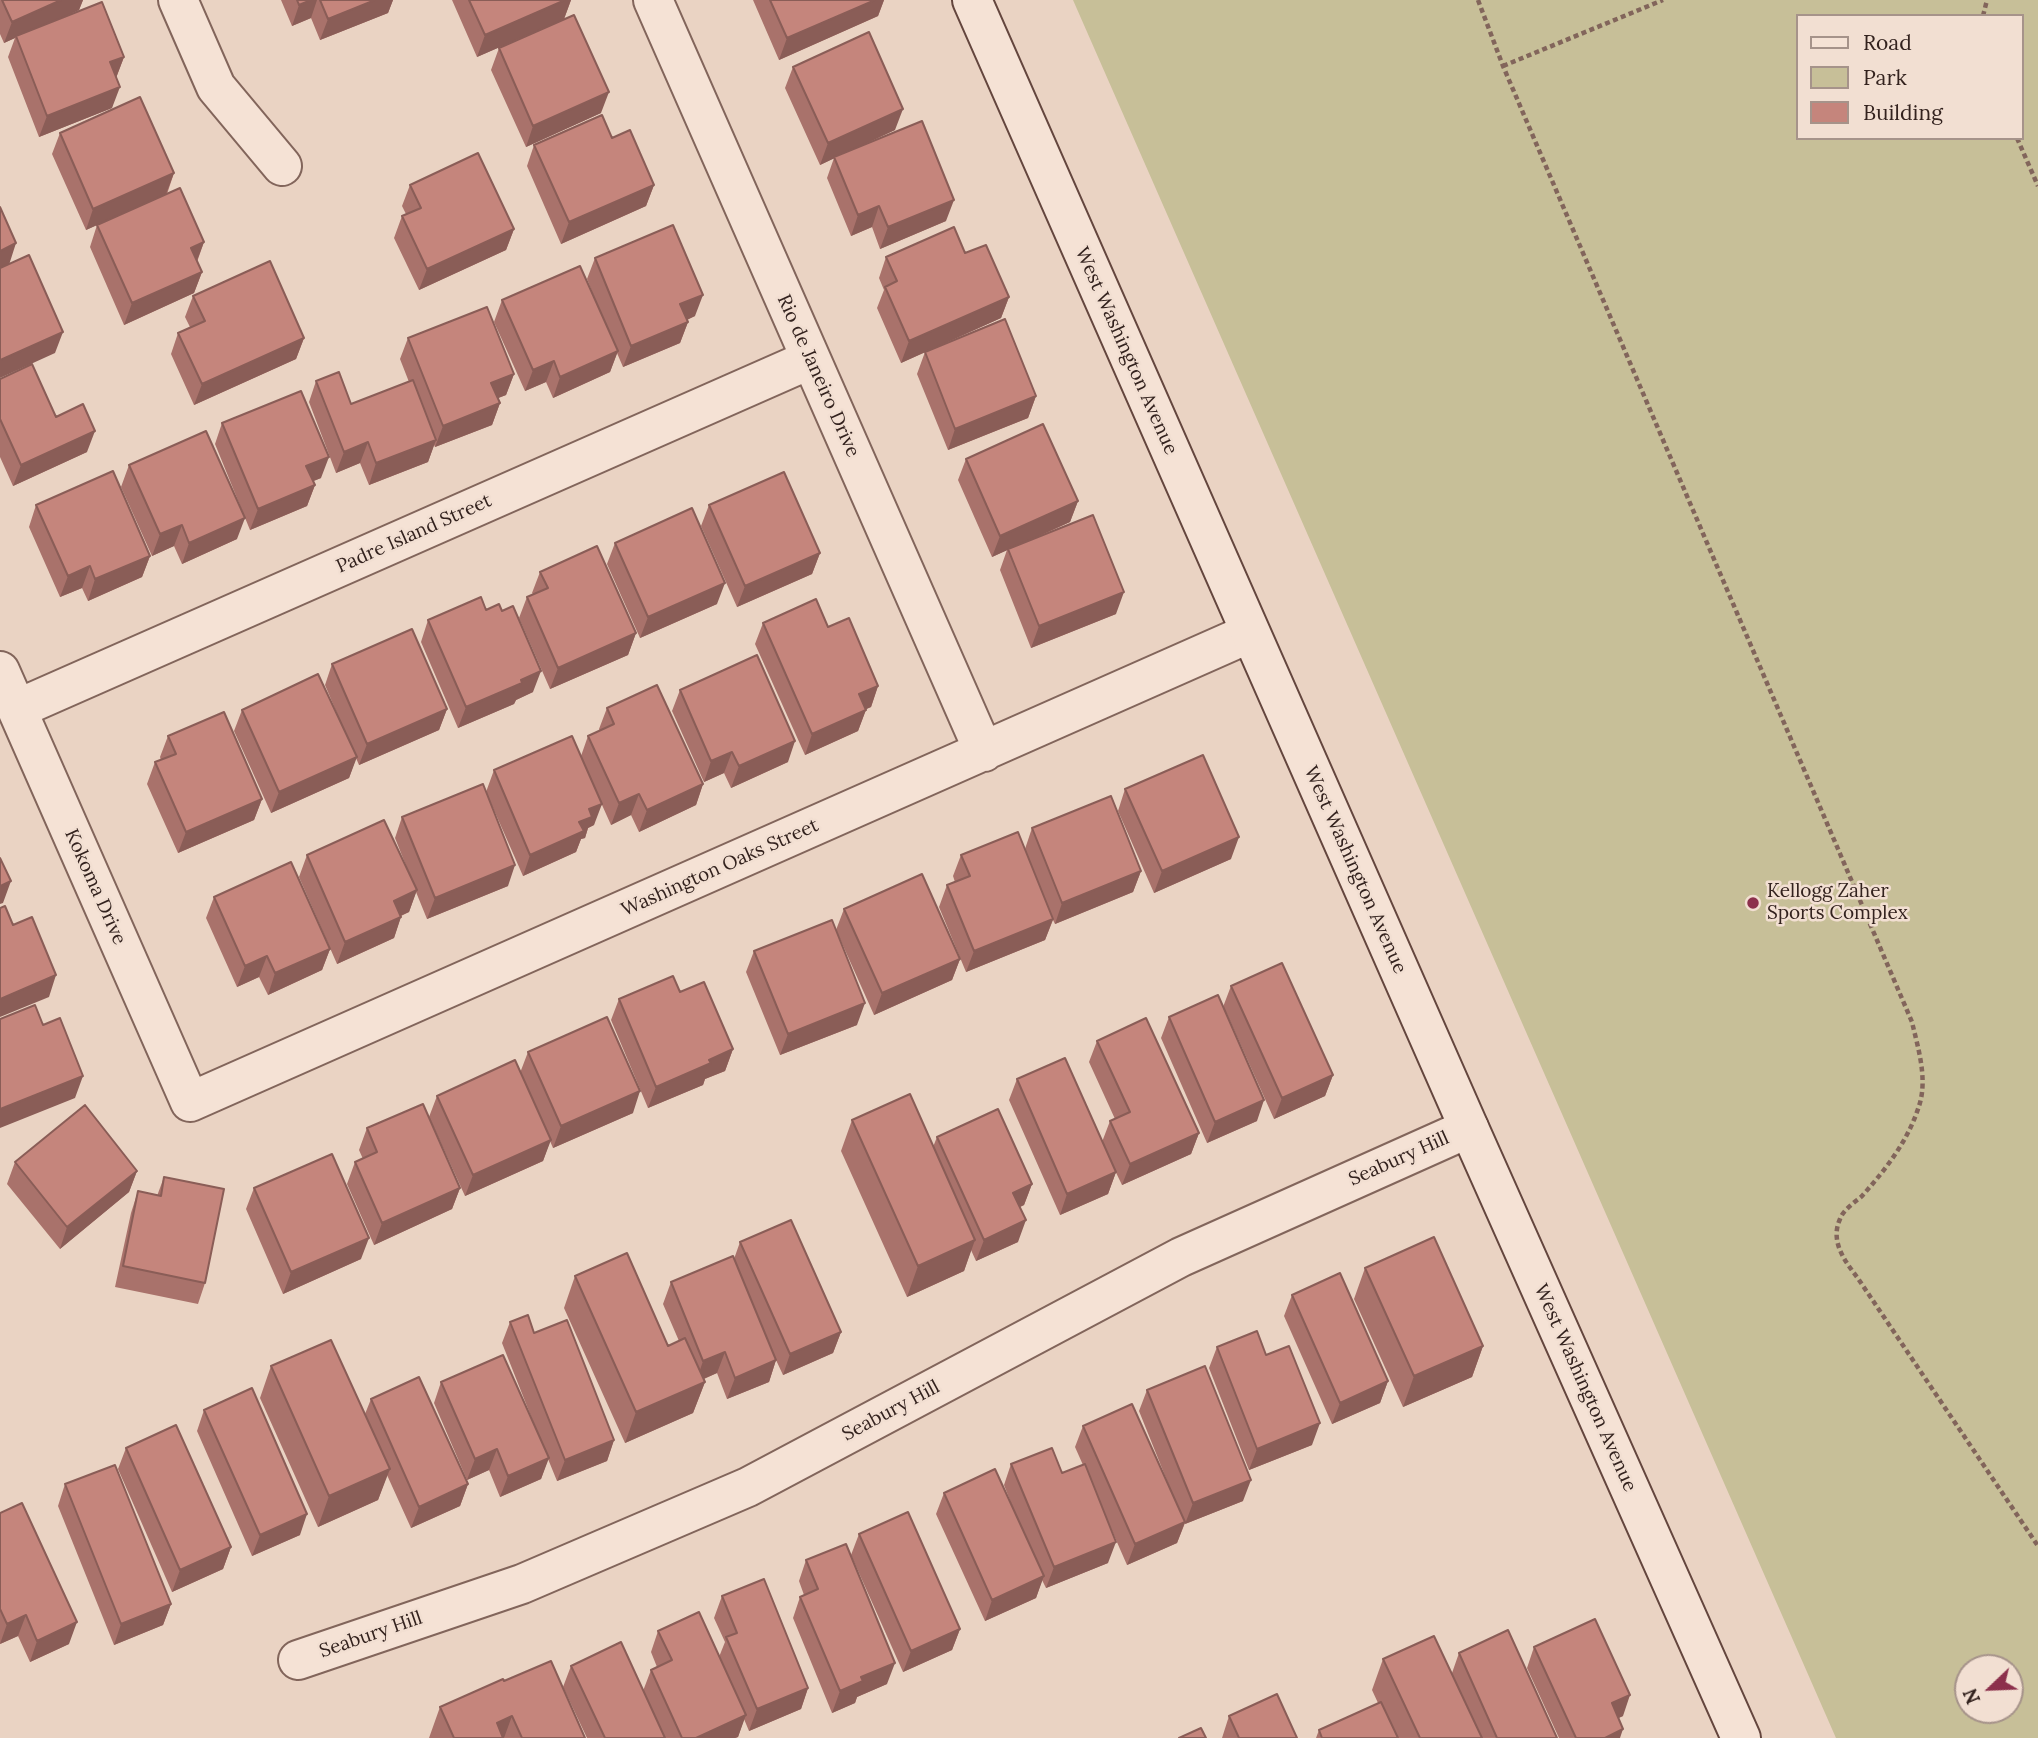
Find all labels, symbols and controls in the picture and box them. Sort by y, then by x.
legend [1797,14,2024,140]
text: Road [1863,29,1912,56]
text: Park [1863,64,1907,91]
text: Building [1863,99,1943,126]
street label: West Washington Avenue [1070,244,1182,458]
street label: Rio de Janeiro Drive [772,291,864,461]
street label: Padre Island Street [333,489,495,579]
street label: West Washington Avenue [1299,763,1411,977]
street label: Washington Oaks Street [618,814,822,922]
street label: Kokoma Drive [59,826,131,948]
place label: Kellogg Zaher Sports Complex [1767,881,1908,925]
marker: Kellogg Zaher Sports Complex [1745,895,1761,911]
street label: Seabury Hill [1345,1127,1453,1191]
street label: West Washington Avenue [1529,1281,1641,1495]
street label: Seabury Hill [838,1376,944,1446]
street label: Seabury Hill [317,1607,425,1663]
north arrow [1954,1654,2024,1724]
text: N [1958,1685,1985,1708]

